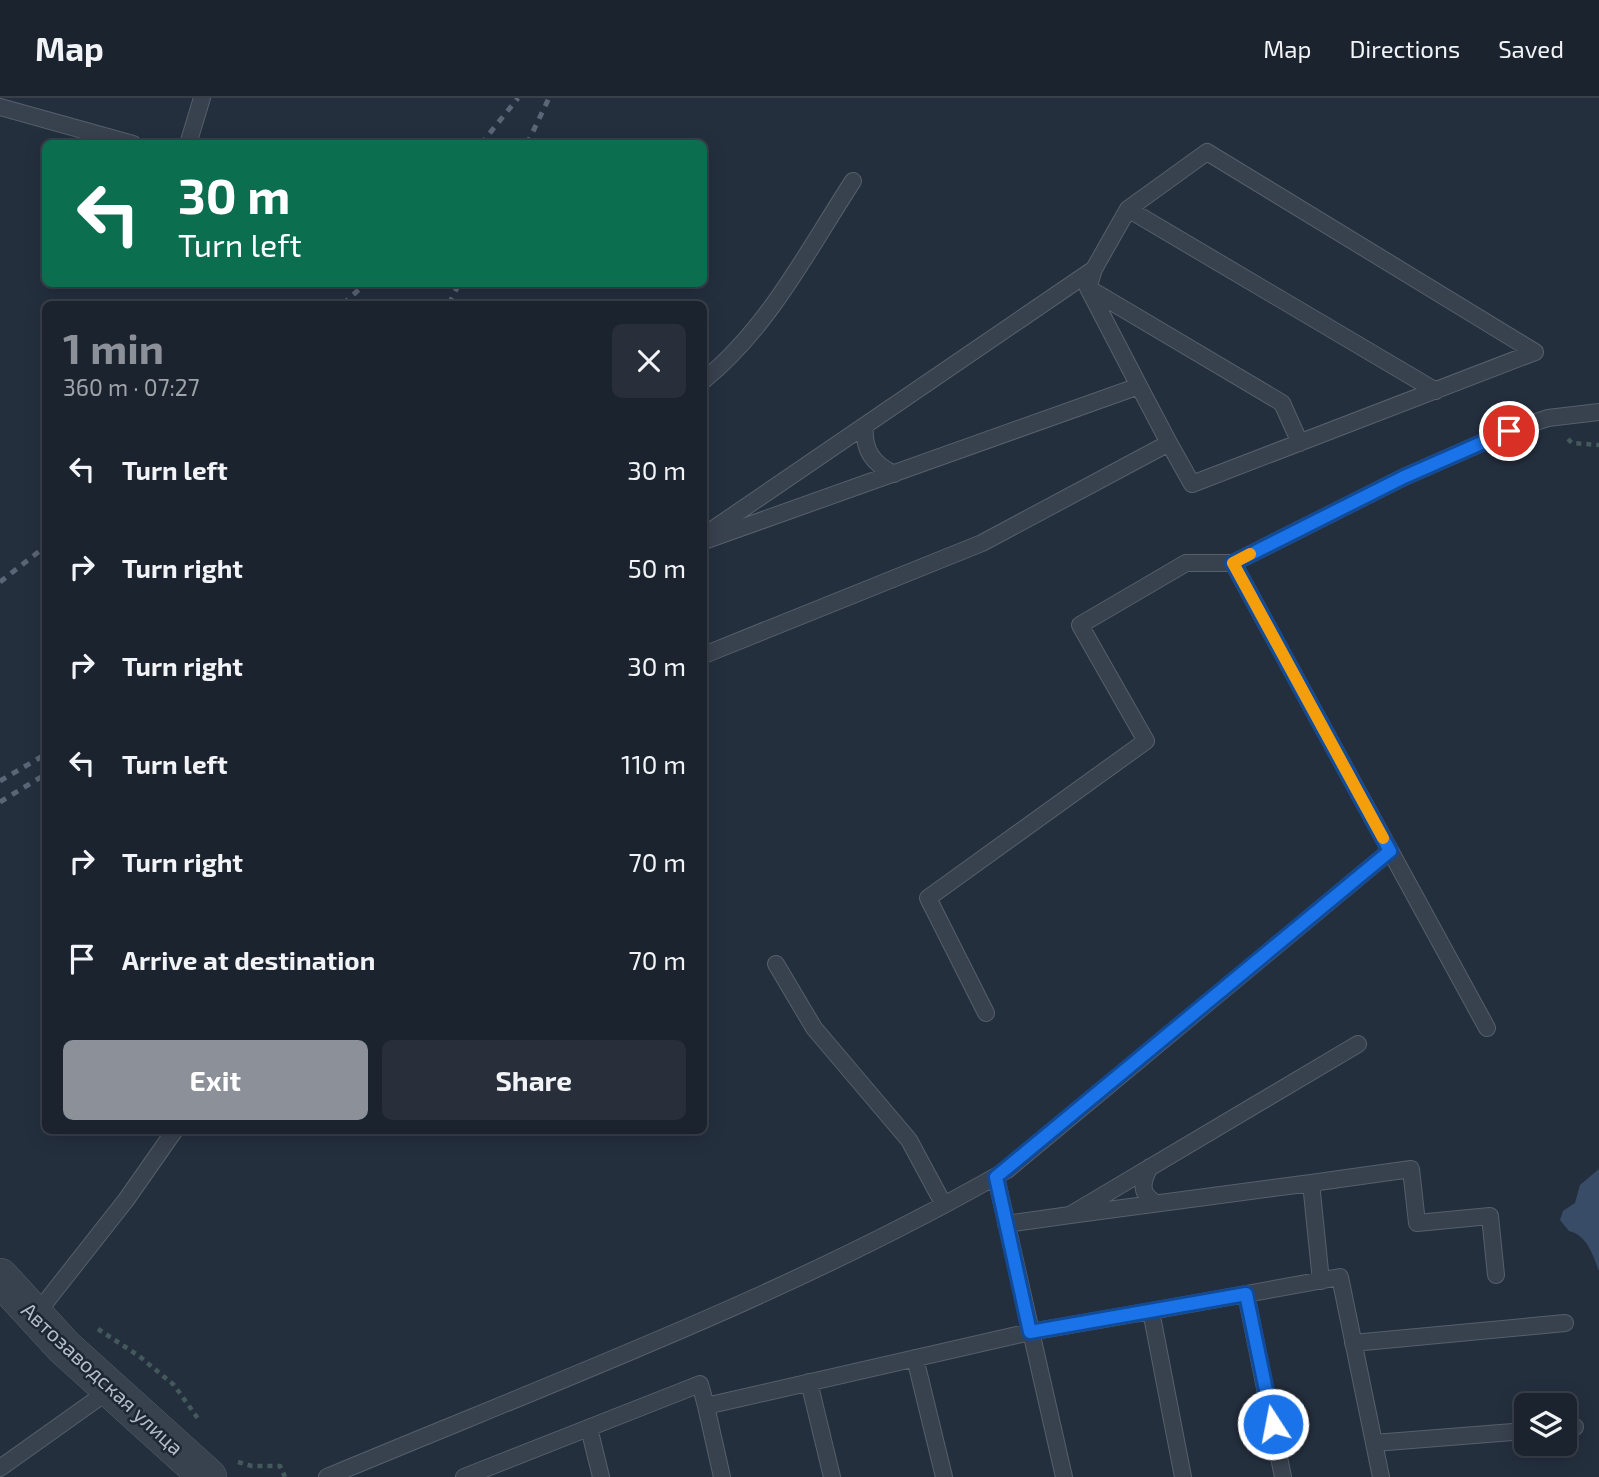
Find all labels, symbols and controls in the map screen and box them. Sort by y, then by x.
text: Map [35,28,104,68]
text: Map [1263,34,1311,63]
text: Directions [1349,34,1460,63]
text: Saved [1498,34,1564,63]
text: 30 m [178,165,290,224]
icon: left [63,168,154,259]
text: Turn left [178,225,302,263]
text: 1 min [63,322,164,372]
button: close [612,324,686,398]
text: 360 m · 07:27 [63,373,200,401]
pin [1479,401,1539,461]
icon: arrive [1490,412,1528,450]
icon: left [63,450,101,488]
text: Turn left [122,454,228,485]
text: 30 m [627,454,686,485]
icon: right [63,548,101,586]
text: Turn right [122,552,243,583]
text: 50 m [628,552,686,583]
icon: right [63,646,101,684]
text: Turn right [122,650,243,681]
text: 30 m [627,650,686,681]
icon: left [63,744,101,782]
text: Turn left [122,748,228,779]
text: 110 m [621,748,686,779]
icon: right [63,842,101,880]
text: Turn right [122,846,243,877]
text: 70 m [628,846,686,877]
icon: arrive [63,940,101,978]
text: Arrive at destination [122,944,375,975]
text: 70 m [628,944,686,975]
button: Exit [63,1040,368,1120]
button: Share [382,1040,686,1120]
street label: Автозаводская улица [16,1297,189,1460]
position arrow [1236,1387,1310,1461]
map controls [1514,1393,1577,1456]
button: layers [1514,1393,1577,1456]

